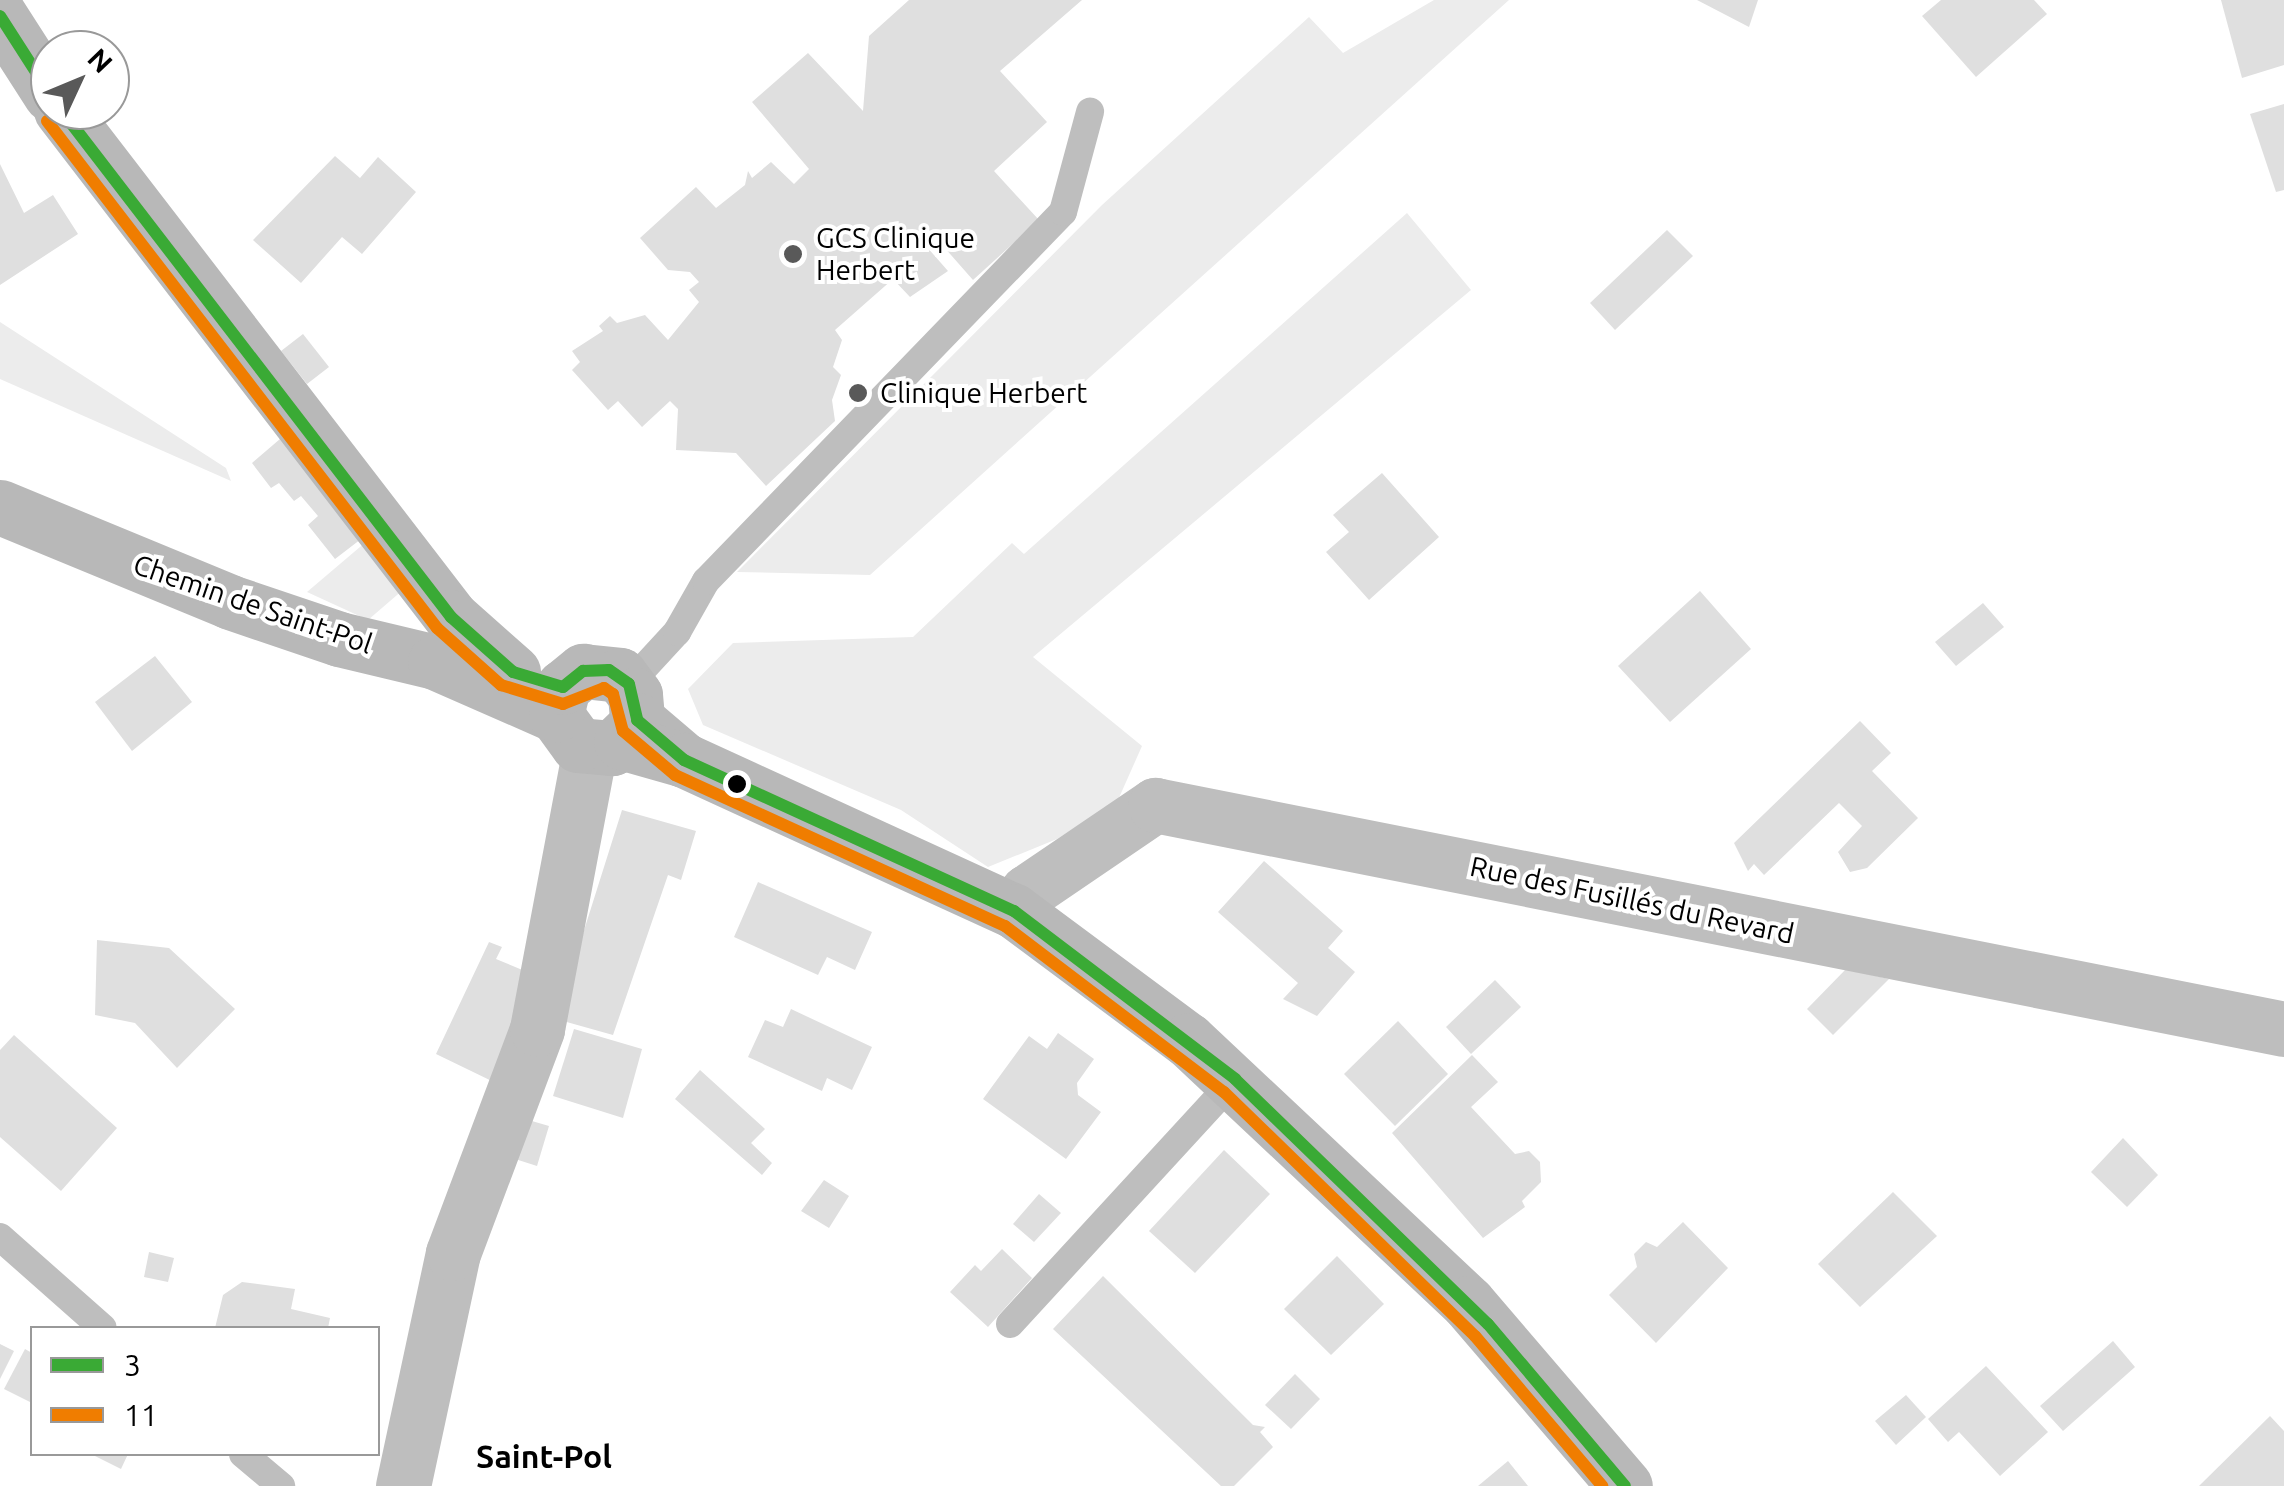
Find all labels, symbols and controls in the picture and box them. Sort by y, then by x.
north arrow [30,30,130,130]
text: N [82,42,119,78]
place label: GCS Clinique Herbert [816,221,975,287]
marker: GCS Clinique Herbert [780,241,806,267]
place label: Clinique Herbert [880,376,1087,410]
marker: Clinique Herbert [845,380,871,406]
street label: Chemin de Saint-Pol [129,547,377,661]
unlabelled marker [727,774,747,794]
street label: Rue des Fusillés du Revard [1467,849,1797,951]
legend [30,1326,380,1456]
text: 3 [124,1348,141,1382]
text: 11 [124,1398,158,1432]
district label: Saint-Pol [476,1437,612,1475]

